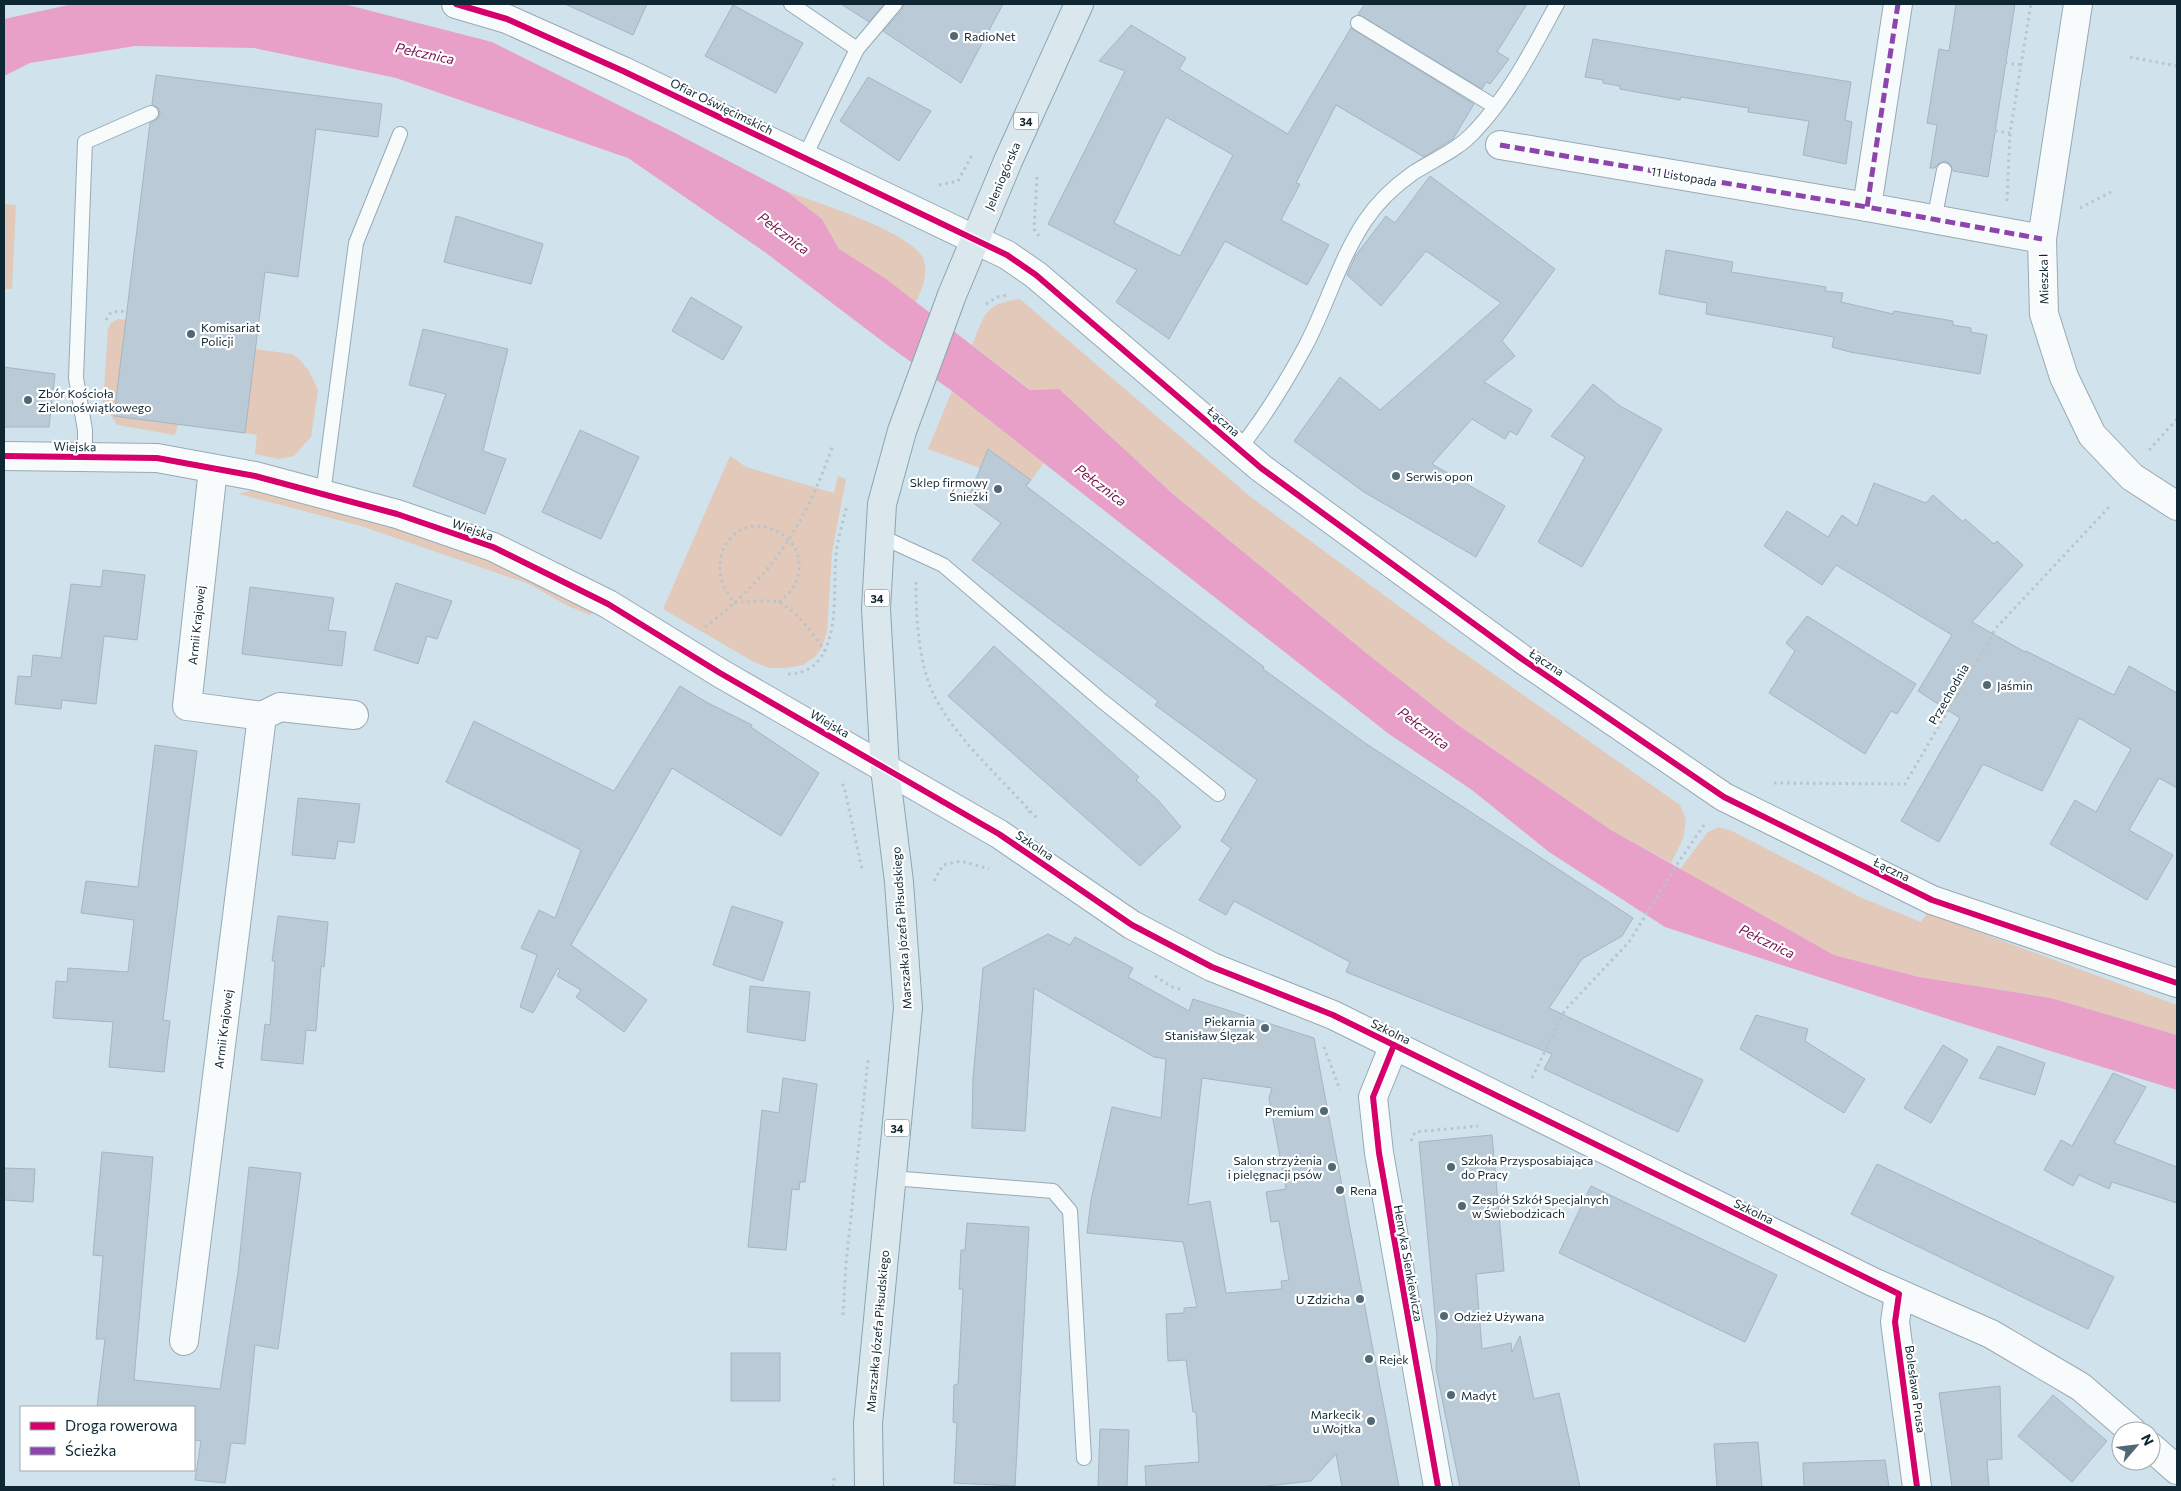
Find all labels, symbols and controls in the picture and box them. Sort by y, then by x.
place label: RadioNet [964,29,1016,43]
marker: RadioNet [948,30,960,42]
water label: Pełcznica [394,38,456,68]
street label: Ofiar Oświęcimskich [668,75,776,137]
road number: 34 [1014,112,1038,130]
street label: Jeleniogórska [981,140,1024,213]
street label: 11 Listopada [1650,163,1718,189]
water label: Pełcznica [755,208,813,258]
street label: Mieszka I [2036,253,2050,305]
place label: Komisariat Policji [201,320,260,348]
marker: Komisariat Policji [185,328,197,340]
place label: Zbór Kościoła Zielonoświątkowego [38,386,151,414]
marker: Zbór Kościoła Zielonoświątkowego [22,394,34,406]
street label: Łączna [1204,402,1243,439]
street label: Wiejska [53,439,97,453]
water label: Pełcznica [1072,460,1130,510]
place label: Serwis opon [1406,469,1473,483]
marker: Serwis opon [1390,470,1402,482]
place label: Sklep firmowy Śnieżki [910,475,988,503]
marker: Sklep firmowy Śnieżki [992,483,1004,495]
street label: Wiejska [450,515,496,543]
street label: Armii Krajowej [185,585,207,665]
road number: 34 [864,590,890,606]
street label: Łączna [1526,645,1567,679]
street label: Przechodnia [1925,661,1971,727]
place label: Jaśmin [1997,678,2033,693]
marker: Jaśmin [1981,679,1993,691]
water label: Pełcznica [1395,703,1453,753]
street label: Wiejska [808,706,852,740]
street label: Szkolna [1013,827,1057,863]
street label: Marszałka Józefa Piłsudskiego [888,846,915,1010]
street label: Łączna [1871,854,1912,884]
water label: Pełcznica [1736,920,1798,962]
street label: Armii Krajowej [211,989,235,1069]
place label: Piekarnia Stanisław Ślęzak [1165,1014,1255,1042]
street label: Szkolna [1369,1015,1413,1047]
marker: Piekarnia Stanisław Ślęzak [1259,1022,1271,1034]
place label: Premium [1265,1104,1314,1118]
marker: Premium [1318,1105,1330,1117]
road number: 34 [884,1120,910,1136]
place label: Salon strzyżenia i pielęgnacji psów [1228,1153,1322,1181]
place label: Szkoła Przysposabiająca do Pracy [1461,1153,1593,1181]
marker: Salon strzyżenia i pielęgnacji psów [1326,1161,1338,1173]
marker: Szkoła Przysposabiająca do Pracy [1445,1161,1457,1173]
place label: Rena [1350,1183,1377,1197]
marker: Rena [1334,1184,1346,1196]
place label: Zespół Szkół Specjalnych w Świebodzicach [1472,1192,1609,1220]
street label: Szkolna [1732,1195,1776,1227]
marker: Zespół Szkół Specjalnych w Świebodzicach [1456,1200,1468,1212]
street label: Henryka Sienkiewicza [1392,1204,1426,1322]
street label: Marszałka Józefa Piłsudskiego [863,1249,892,1413]
place label: U Zdzicha [1296,1292,1350,1306]
marker: U Zdzicha [1354,1293,1366,1305]
place label: Odzież Używana [1454,1309,1544,1323]
marker: Odzież Używana [1438,1310,1450,1322]
street label: Bolesława Prusa [1903,1344,1929,1434]
place label: Rejek [1379,1352,1409,1366]
marker: Rejek [1363,1353,1375,1365]
place label: Madyt [1461,1388,1497,1402]
marker: Madyt [1445,1389,1457,1401]
legend [20,1406,195,1471]
place label: Markecik u Wojtka [1310,1407,1361,1435]
marker: Markecik u Wojtka [1365,1415,1377,1427]
text: Droga rowerowa [65,1416,178,1434]
north arrow [2111,1421,2161,1471]
text: N [2138,1431,2158,1448]
text: Ścieżka [65,1440,116,1459]

